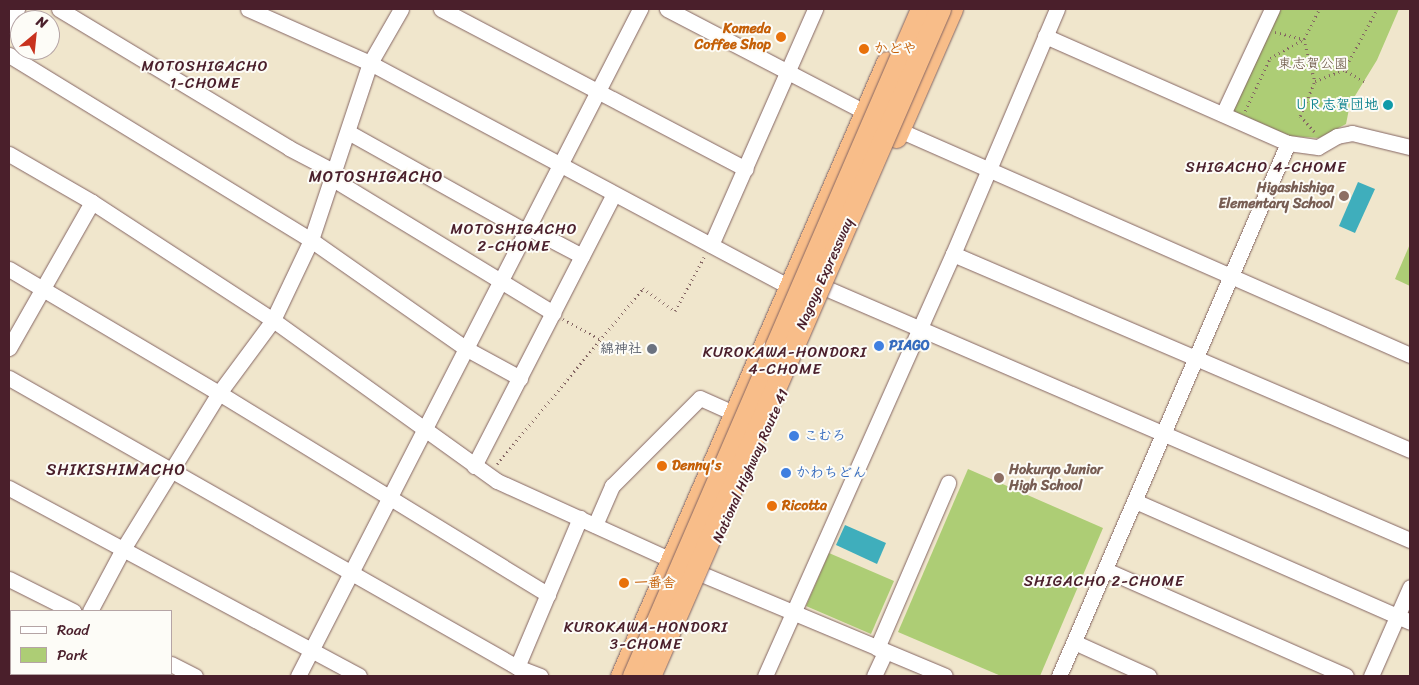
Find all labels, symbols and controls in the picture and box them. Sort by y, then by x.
text: N [32,9,52,36]
north arrow [10,10,60,60]
place label: Komeda Coffee Shop [695,21,771,54]
marker: Komeda Coffee Shop [775,31,787,43]
place label: かどや [874,41,916,57]
marker: かどや [858,43,870,55]
park label: 東志賀公園 [1278,56,1348,72]
district label: MOTOSHIGACHO 1-CHOME [142,57,268,92]
place label: ＵＲ志賀団地 [1294,97,1378,113]
marker: ＵＲ志賀団地 [1382,99,1394,111]
district label: SHIGACHO 4-CHOME [1183,159,1349,177]
district label: MOTOSHIGACHO [309,167,443,187]
place label: Higashishiga Elementary School [1218,180,1334,212]
marker: Higashishiga Elementary School [1338,190,1350,202]
street label: Nagoya Expressway [793,215,857,333]
district label: MOTOSHIGACHO 2-CHOME [451,220,577,255]
place label: PIAGO [889,338,930,354]
marker: PIAGO [873,340,885,352]
place label: 綿神社 [600,341,642,357]
marker: 綿神社 [646,343,658,355]
district label: KUROKAWA-HONDORI 4-CHOME [701,343,869,378]
street label: National Highway Route 41 [710,387,792,545]
place label: こむろ [804,428,846,444]
marker: こむろ [788,430,800,442]
place label: Denny's [672,458,722,474]
district label: SHIKISHIMACHO [46,460,186,480]
marker: Denny's [656,460,668,472]
place label: Hokuryo Junior High School [1009,462,1103,494]
place label: かわちどん [796,465,866,481]
marker: かわちどん [780,467,792,479]
marker: Hokuryo Junior High School [993,472,1005,484]
place label: Ricotta [782,498,827,514]
marker: Ricotta [766,500,778,512]
district label: SHIGACHO 2-CHOME [1022,573,1186,591]
place label: 一番舎 [634,575,676,591]
marker: 一番舎 [618,577,630,589]
legend [10,610,172,675]
text: Road [57,617,89,643]
district label: KUROKAWA-HONDORI 3-CHOME [562,618,730,653]
text: Park [57,642,88,668]

